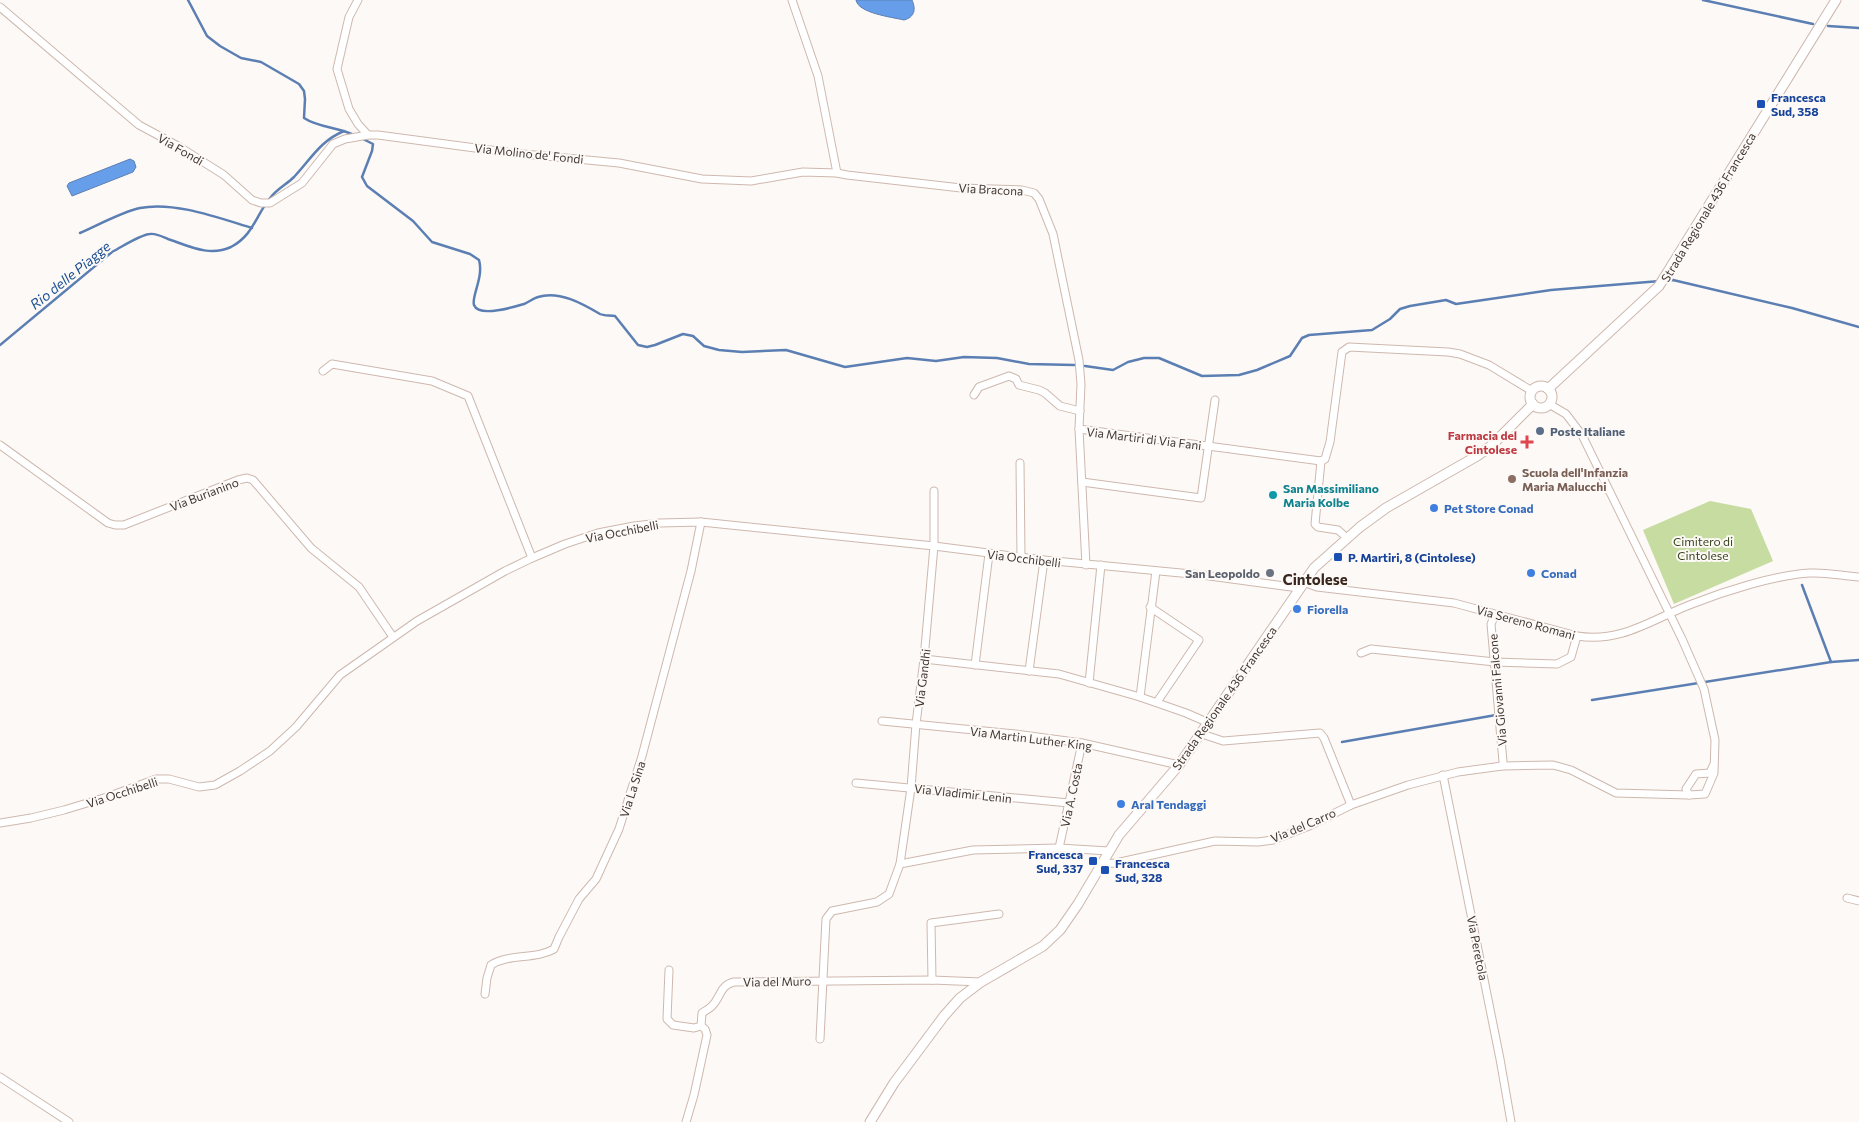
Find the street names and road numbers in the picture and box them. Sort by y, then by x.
street label: Via Fondi [156,130,206,168]
street label: Strada Regionale 436 Francesca [1658,130,1758,284]
street label: Via Molino de' Fondi [474,140,584,166]
street label: Via Bracona [958,180,1024,198]
street label: Via Martiri di Via Fani [1086,424,1202,452]
street label: Via Burianino [168,474,240,514]
street label: Via Occhibelli [584,517,660,545]
street label: Via Occhibelli [986,547,1062,569]
street label: Via Sereno Romani [1475,602,1577,642]
street label: Strada Regionale 436 Francesca [1169,624,1279,772]
street label: Via Giovanni Falcone [1485,633,1509,747]
street label: Via Gandhi [911,648,933,708]
street label: Via Martin Luther King [969,724,1093,752]
street label: Via La Sina [616,759,648,819]
street label: Via A. Costa [1057,762,1085,828]
street label: Via Occhibelli [85,774,159,810]
street label: Via Vladimir Lenin [913,781,1013,805]
street label: Via del Carro [1268,805,1338,845]
street label: Via Peretola [1465,914,1491,982]
street label: Via del Muro [743,973,811,989]

